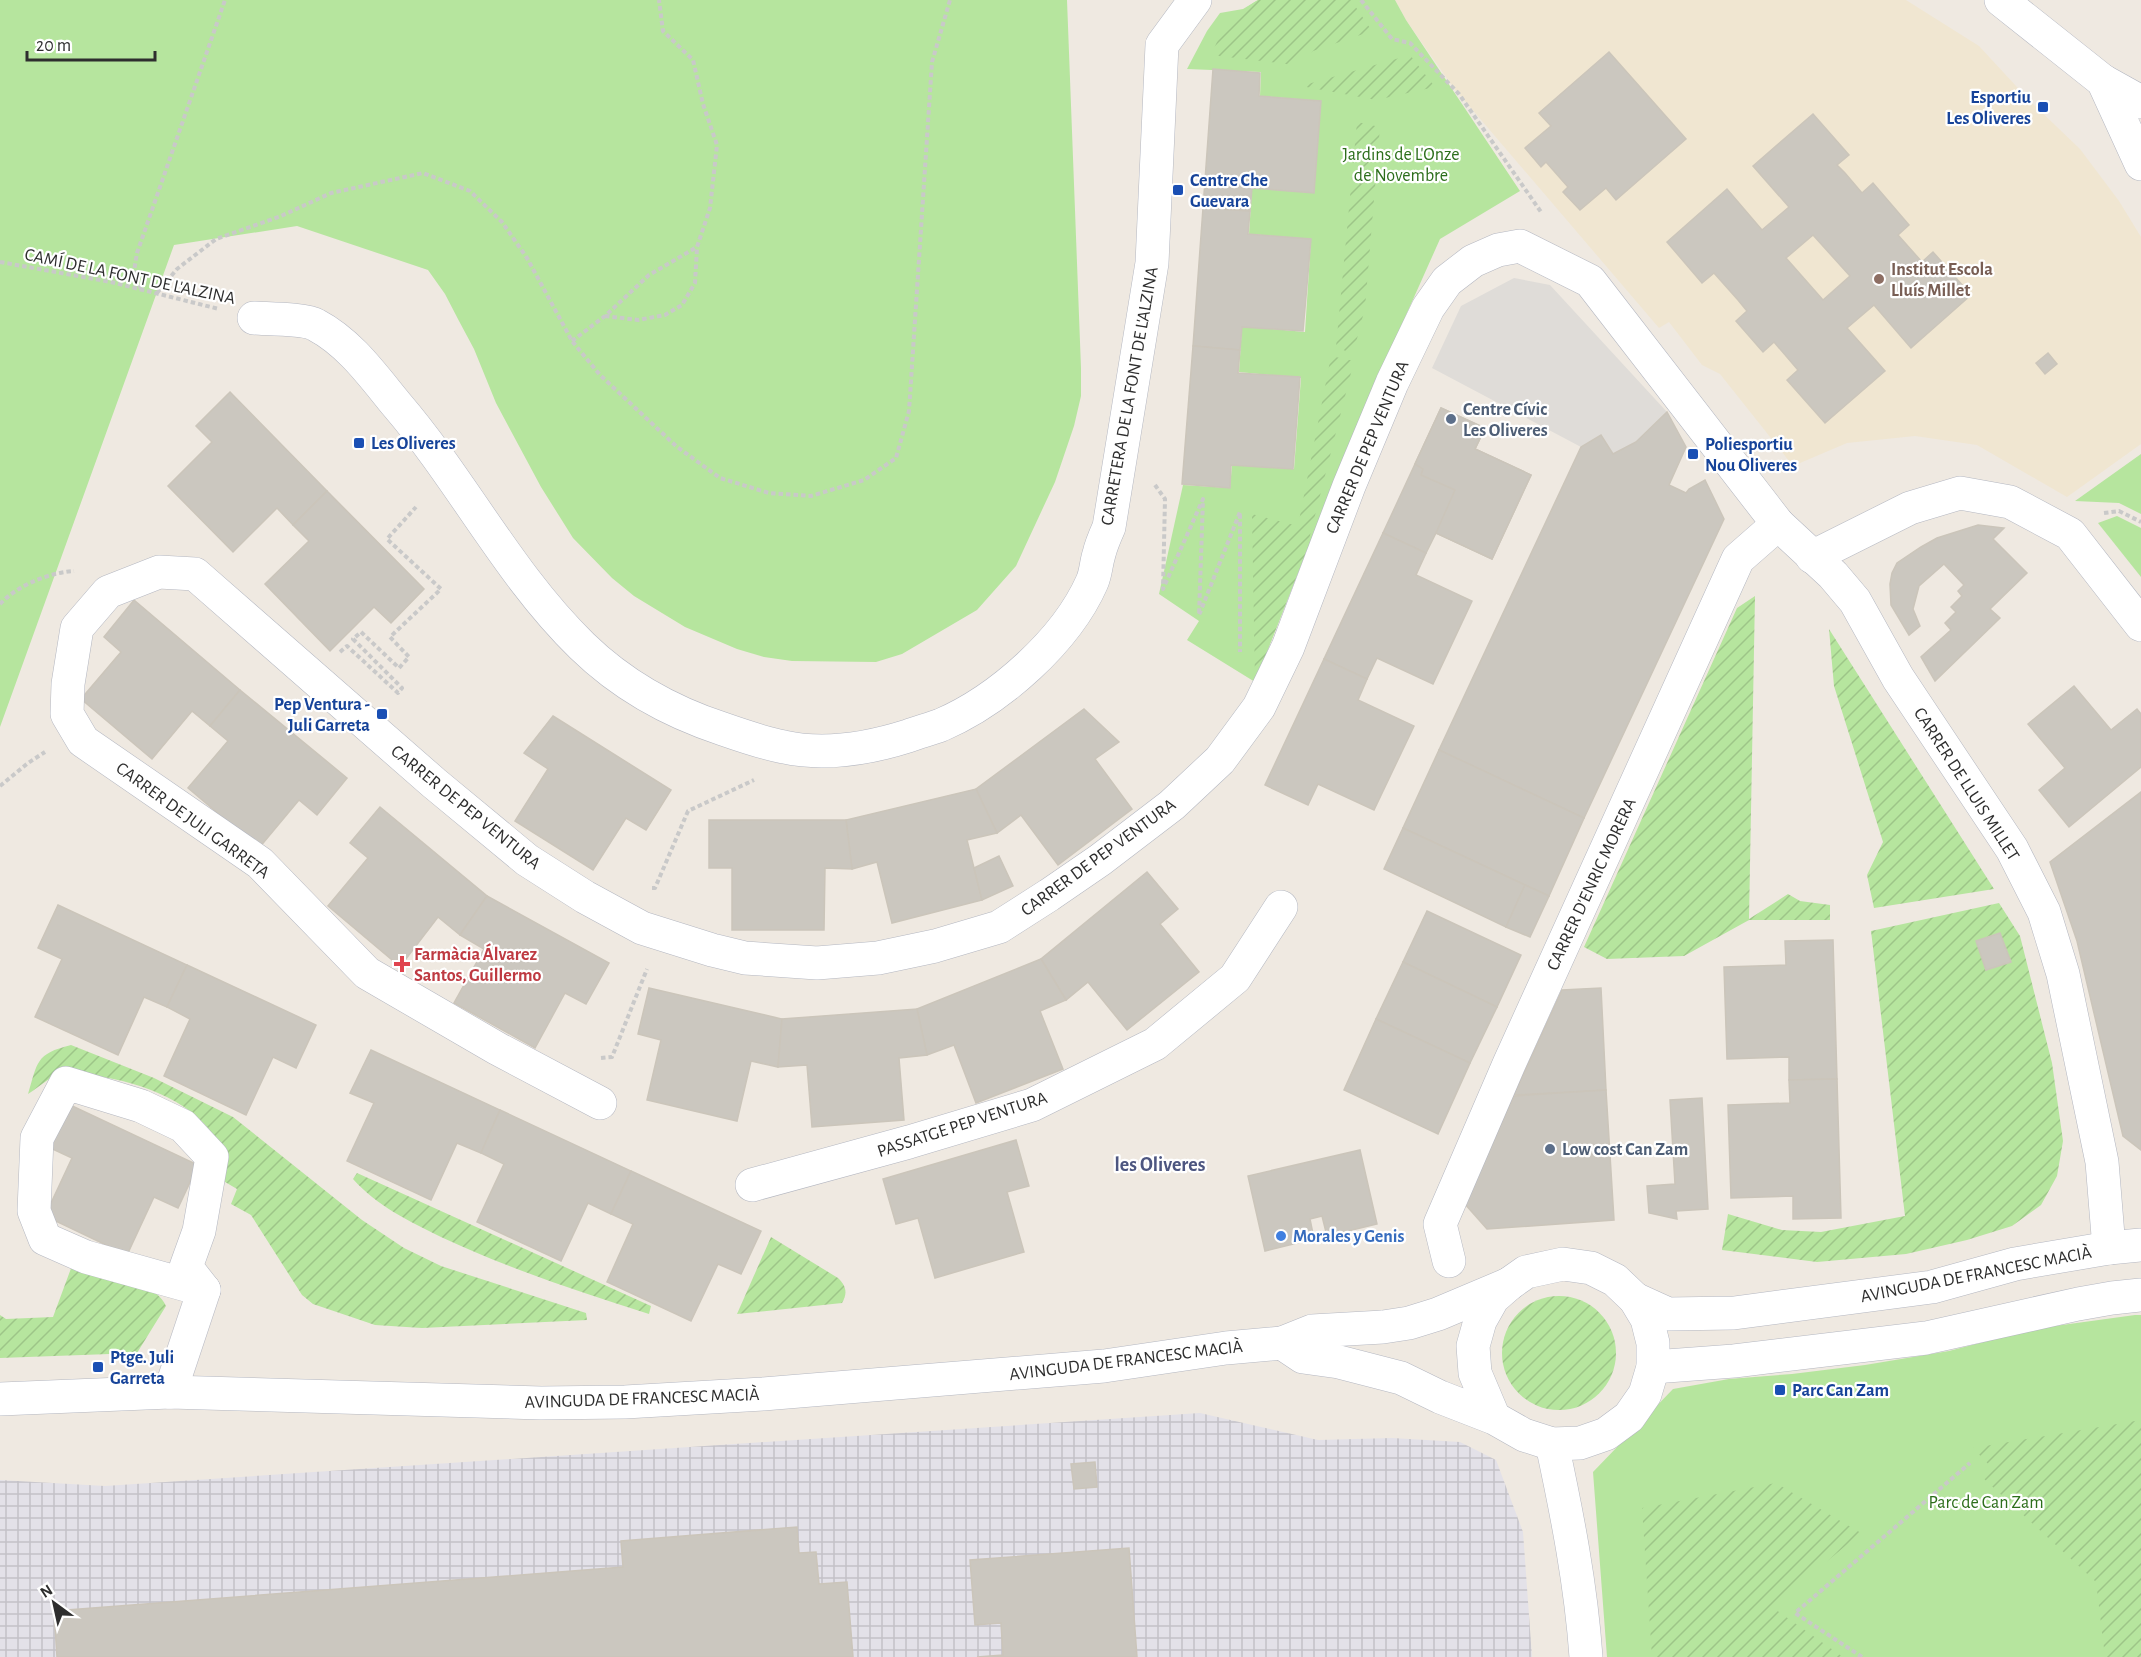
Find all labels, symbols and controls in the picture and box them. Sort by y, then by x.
scale bar [27,24,154,62]
text: 20 m [36,37,71,55]
place label: Esportiu Les Oliveres [1946,89,2032,128]
marker: Esportiu Les Oliveres [2036,100,2050,114]
park label: Jardins de L'Onze de Novembre [1343,146,1459,185]
place label: Centre Che Guevara [1190,172,1268,211]
marker: Centre Che Guevara [1171,183,1185,197]
street label: CAMÍ DE LA FONT DE L'ALZINA [23,243,238,308]
place label: Institut Escola Lluís Millet [1891,261,1993,300]
street label: CARRETERA DE LA FONT DE L'ALZINA [1098,265,1162,527]
marker: Institut Escola Lluís Millet [1872,272,1886,286]
street label: CARRER DE PEP VENTURA [1323,358,1413,537]
place label: Centre Cívic Les Oliveres [1463,401,1548,440]
marker: Centre Cívic Les Oliveres [1444,412,1458,426]
place label: Les Oliveres [371,435,456,453]
marker: Les Oliveres [352,436,366,450]
place label: Poliesportiu Nou Oliveres [1705,436,1797,475]
marker: Poliesportiu Nou Oliveres [1686,447,1700,461]
place label: Pep Ventura - Juli Garreta [274,696,370,735]
street label: CARRER DE LLUIS MILLET [1910,705,2022,865]
marker: Pep Ventura - Juli Garreta [375,707,389,721]
street label: CARRER DE PEP VENTURA [387,742,544,874]
street label: CARRER DE JULI GARRETA [112,759,273,883]
street label: CARRER DE PEP VENTURA [1018,795,1180,920]
street label: CARRER D'ENRIC MORERA [1544,795,1640,974]
place label: Farmàcia Álvarez Santos, Guillermo [414,943,541,985]
marker: Farmàcia Álvarez Santos, Guillermo [395,957,409,971]
street label: PASSATGE PEP VENTURA [875,1089,1050,1161]
place label: Low cost Can Zam [1562,1141,1688,1159]
marker: Low cost Can Zam [1543,1142,1557,1156]
district label: les Oliveres [1115,1155,1206,1175]
place label: Morales y Genis [1293,1228,1404,1246]
marker: Morales y Genis [1274,1229,1288,1243]
street label: AVINGUDA DE FRANCESC MACIÀ [1859,1241,2094,1306]
street label: AVINGUDA DE FRANCESC MACIÀ [1008,1335,1244,1384]
place label: Ptge. Juli Garreta [110,1349,174,1388]
marker: Ptge. Juli Garreta [91,1360,105,1374]
place label: Parc Can Zam [1792,1382,1889,1400]
street label: AVINGUDA DE FRANCESC MACIÀ [524,1383,760,1412]
marker: Parc Can Zam [1773,1383,1787,1397]
park label: Parc de Can Zam [1928,1494,2044,1512]
north arrow [24,1573,84,1633]
text: N [37,1582,55,1601]

